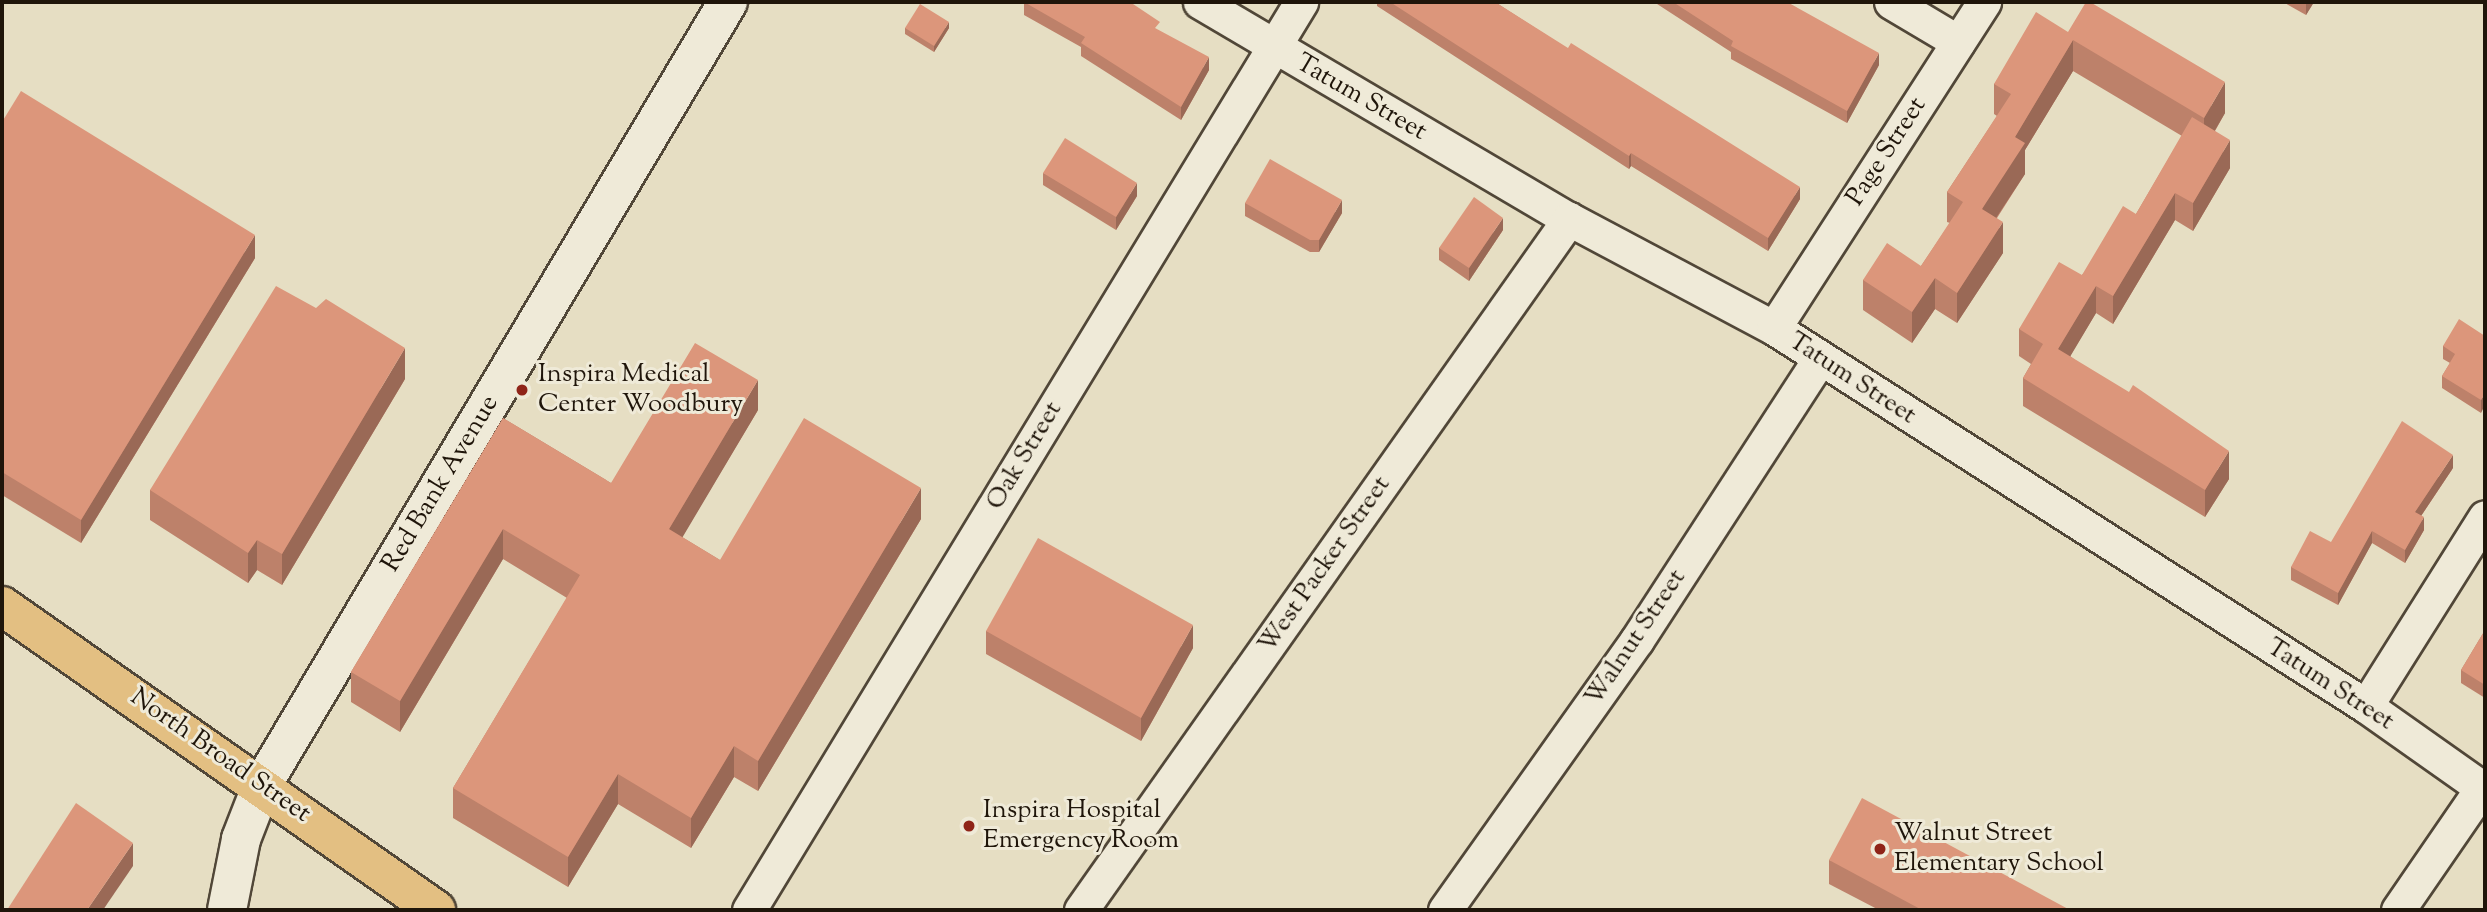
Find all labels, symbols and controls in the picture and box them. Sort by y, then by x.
street label: Tatum Street [1290,48,1432,148]
street label: Page Street [1840,92,1934,212]
street label: Tatum Street [1782,326,1922,432]
place label: Inspira Medical Center Woodbury [538,359,743,420]
marker: Inspira Medical Center Woodbury [512,380,532,400]
street label: Red Bank Avenue [376,390,506,578]
street label: Oak Street [980,396,1070,516]
street label: West Packer Street [1252,471,1398,659]
street label: Walnut Street [1579,564,1693,712]
street label: Tatum Street [2260,632,2400,738]
street label: North Broad Street [124,682,316,830]
place label: Inspira Hospital Emergency Room [983,795,1179,856]
marker: Inspira Hospital Emergency Room [961,818,977,834]
place label: Walnut Street Elementary School [1894,818,2104,880]
marker: Walnut Street Elementary School [1872,841,1888,857]

